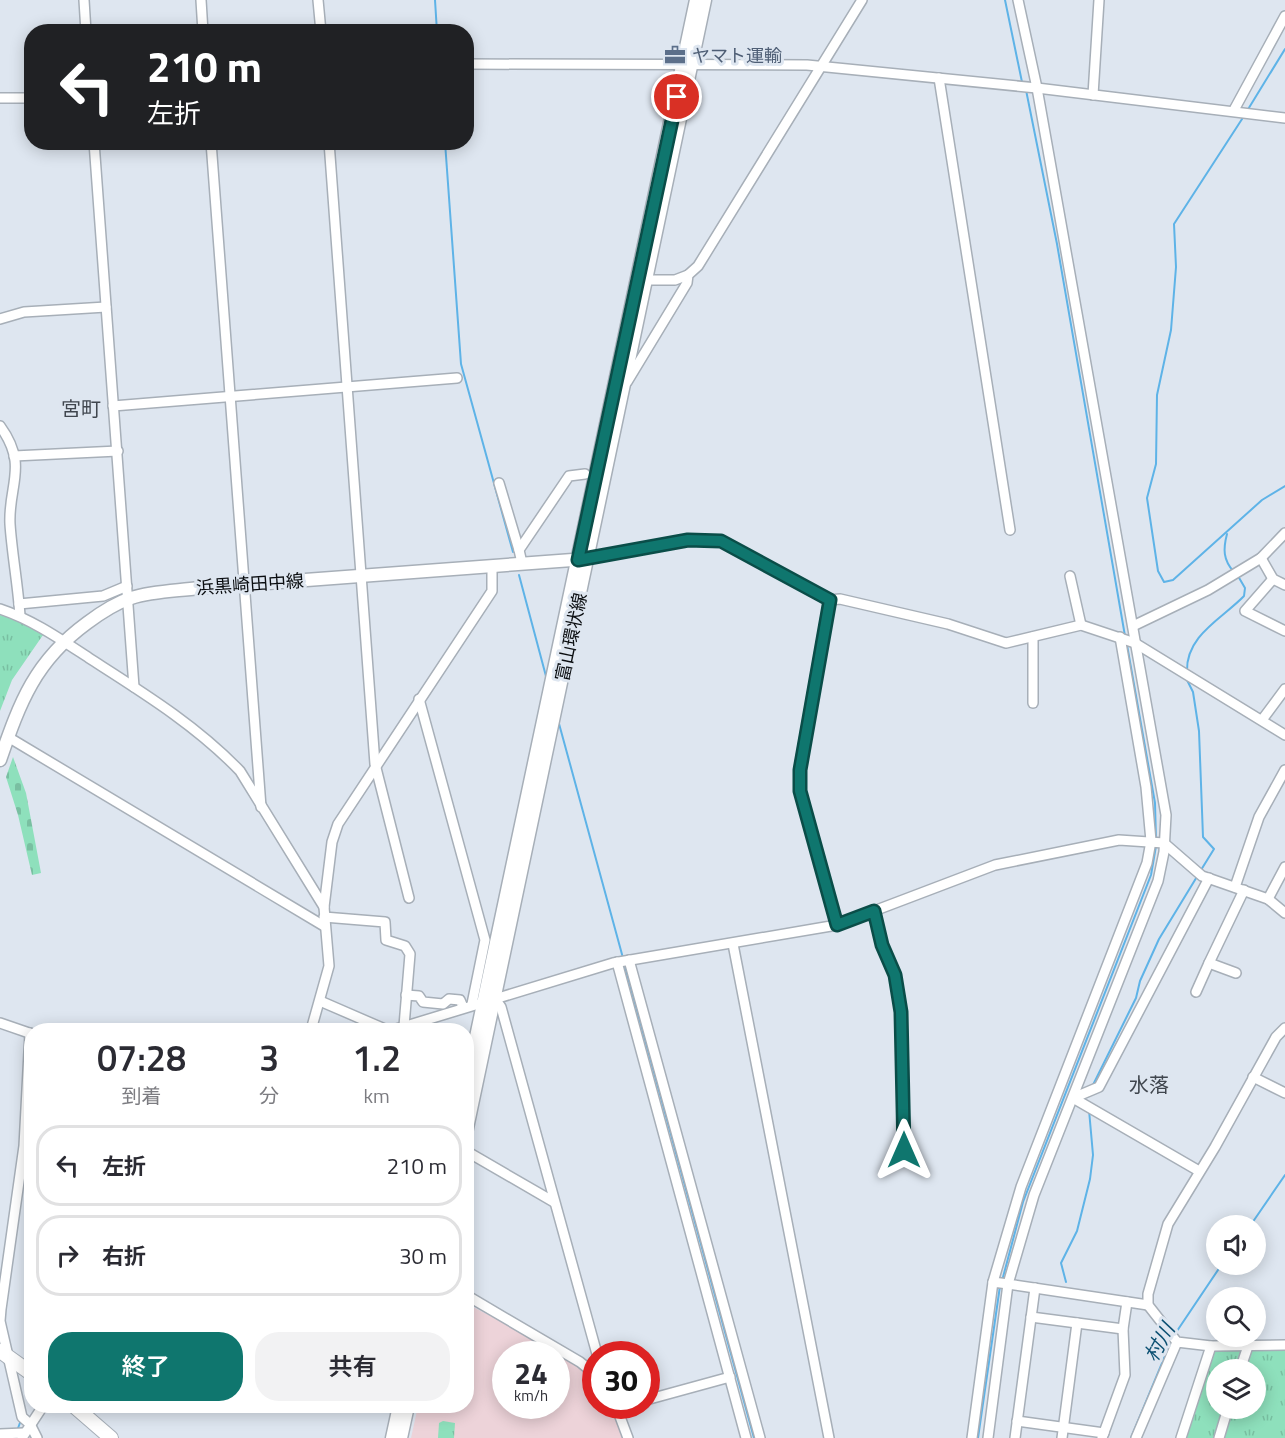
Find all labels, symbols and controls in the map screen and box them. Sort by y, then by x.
text: 210 m [147,34,262,98]
place label: ヤマト運輸 [692,42,782,69]
office icon: ヤマト運輸 [663,43,687,67]
icon: left [48,48,126,126]
pin [651,71,702,122]
icon: arrive [660,80,693,113]
text: 左折 [147,92,201,133]
district label: 宮町 [61,393,101,424]
street label: 浜黒崎田中線 [195,567,305,601]
street label: 富山環状線 [548,590,594,684]
text: 07:28 [97,1030,186,1085]
text: 3 [259,1030,279,1085]
text: 1.2 [352,1030,401,1085]
district label: 水落 [1129,1069,1169,1100]
text: 到着 [122,1080,162,1111]
text: 分 [259,1080,279,1111]
text: km [363,1080,390,1111]
position arrow [872,1118,936,1182]
icon: left [51,1149,84,1182]
text: 左折 [102,1149,146,1183]
text: 210 m [387,1149,447,1183]
map controls [1206,1215,1266,1419]
button: sound [1206,1215,1266,1275]
icon: right [51,1239,84,1272]
text: 右折 [102,1239,146,1273]
text: 30 m [399,1239,447,1273]
button: search [1206,1287,1266,1347]
water label: 村川 [1136,1315,1183,1367]
button: 終了 [48,1332,243,1401]
button: 共有 [255,1332,450,1401]
speed limit sign: 30 [582,1341,660,1419]
text: 24 [514,1350,548,1396]
button: layers [1206,1359,1266,1419]
text: km/h [514,1384,548,1407]

